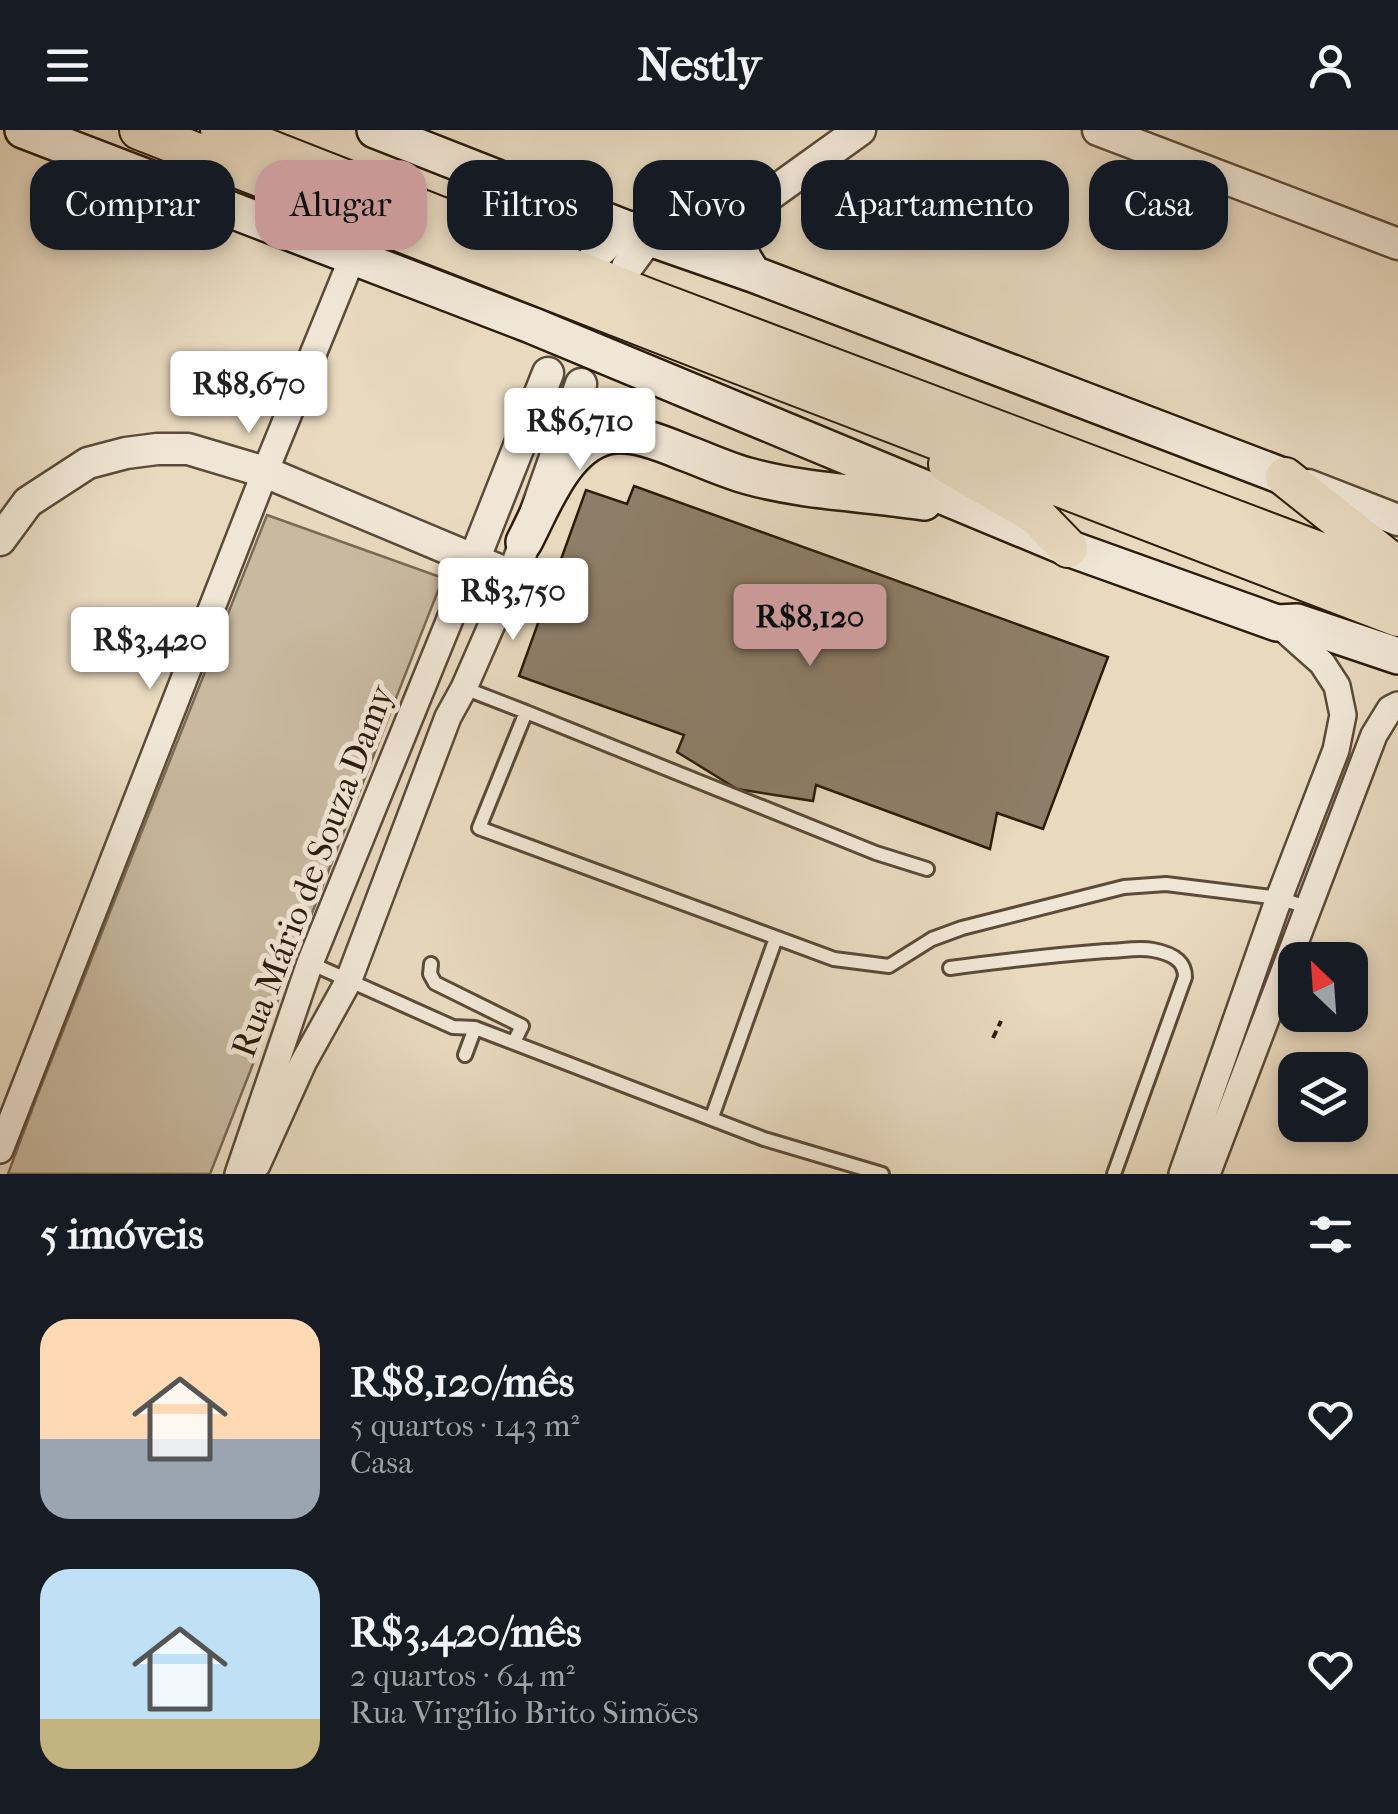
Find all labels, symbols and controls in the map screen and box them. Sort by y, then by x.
icon: menu [40,38,95,93]
icon: person [1303,38,1358,93]
text: Nestly [637,39,761,92]
chip: Comprar [30,160,235,250]
chip: Alugar [255,160,427,250]
chip: Filtros [447,160,613,250]
chip: Novo [633,160,781,250]
chip: Apartamento [801,160,1069,250]
chip: Casa [1089,160,1228,250]
pin: R$8,670 [157,351,341,436]
text: R$8,670 [192,365,306,402]
pin: R$6,710 [488,388,672,473]
text: R$6,710 [526,402,634,439]
pin: R$3,750 [421,558,605,643]
text: R$3,750 [460,572,566,609]
pin: R$8,120 [718,584,902,669]
text: R$8,120 [755,598,865,635]
pin: R$3,420 [58,607,242,692]
text: R$3,420 [93,621,207,658]
street label: Rua Mário de Souza Damy [223,678,403,1063]
north arrow [1278,942,1368,1032]
map controls [1278,942,1368,1142]
button: layers [1278,1052,1368,1142]
icon: filters [1303,1207,1358,1262]
text: 5 imóveis [40,1210,204,1259]
text: R$8,120/mês [350,1358,574,1407]
icon: home [120,1359,240,1479]
icon: heart [1303,1392,1358,1447]
text: 5 quartos · 143 m² [350,1407,580,1444]
text: Casa [350,1444,413,1481]
text: R$3,420/mês [350,1608,581,1657]
icon: home [120,1609,240,1729]
icon: heart [1303,1642,1358,1697]
text: 2 quartos · 64 m² [350,1657,575,1694]
text: Rua Virgílio Brito Simões [350,1694,698,1731]

